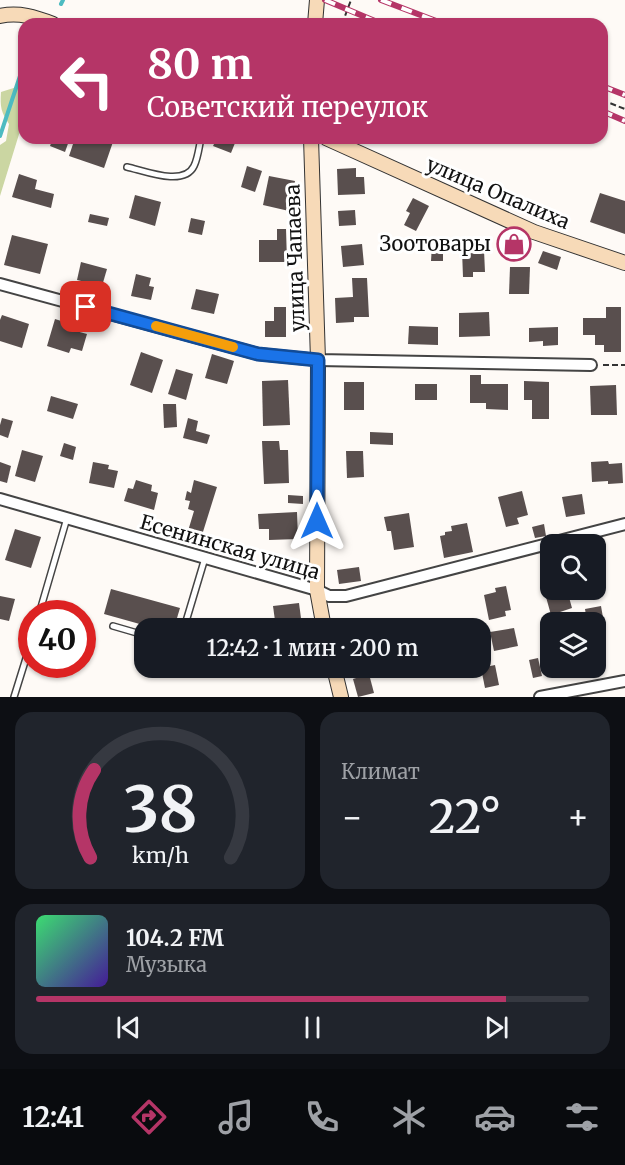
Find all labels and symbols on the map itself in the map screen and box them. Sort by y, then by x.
street label: улица Опалиха [423,151,574,234]
street label: улица Чапаева [279,183,310,333]
shop icon: Зоотовары [496,226,532,262]
place label: Зоотовары [379,231,491,256]
pin [60,281,111,332]
position arrow [285,489,349,553]
street label: Есенинская улица [137,509,323,584]
speed limit sign: 40 [18,600,96,678]

